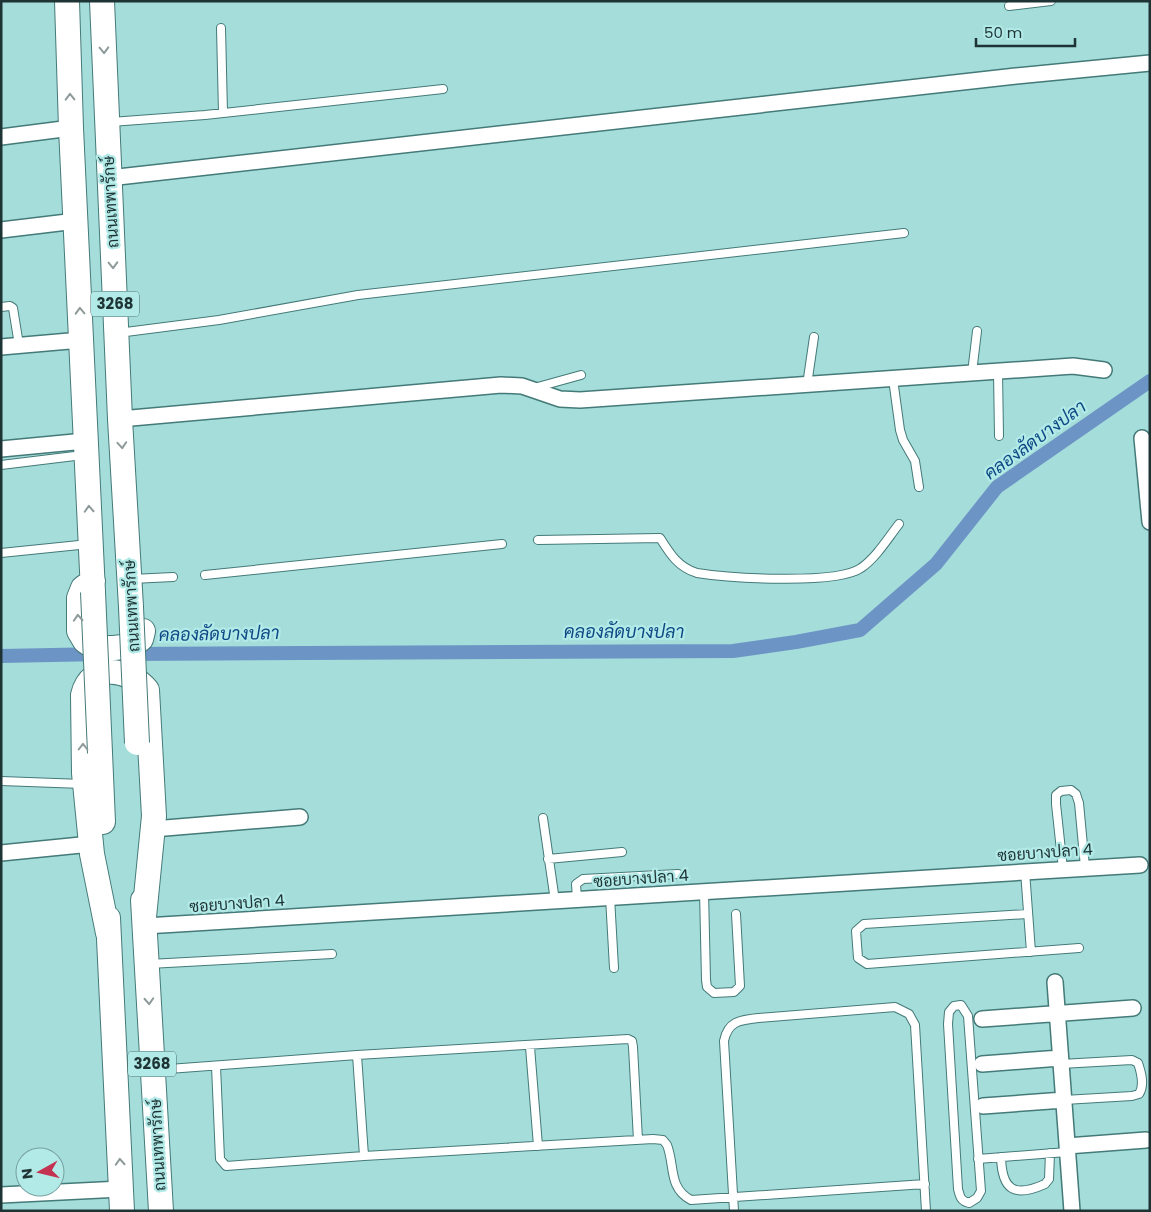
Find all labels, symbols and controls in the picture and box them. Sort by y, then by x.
scale bar [976,15,1075,47]
text: 50 m [984,22,1022,43]
one-way arrow [99,46,109,54]
one-way arrow [65,92,75,100]
street label: ถนนเทพารักษ์ [96,155,124,249]
one-way arrow [108,261,119,269]
road number: 3268 [91,292,139,316]
one-way arrow [74,307,85,315]
water label: คลองลัดบางปลา [979,394,1091,485]
one-way arrow [116,441,127,449]
one-way arrow [83,504,94,512]
street label: ถนนเทพารักษ์ [117,559,145,653]
one-way arrow [73,614,84,622]
water label: คลองลัดบางปลา [564,619,685,644]
water label: คลองลัดบางปลา [158,620,280,647]
one-way arrow [78,742,89,750]
street label: ซอยบางปลา 4 [997,838,1094,867]
street label: ซอยบางปลา 4 [593,864,690,893]
street label: ซอยบางปลา 4 [189,889,286,918]
one-way arrow [143,997,154,1005]
road number: 3268 [128,1052,176,1076]
street label: ถนนเทพารักษ์ [143,1098,171,1192]
north arrow [15,1147,65,1197]
one-way arrow [114,1158,125,1166]
text: N [16,1167,38,1180]

